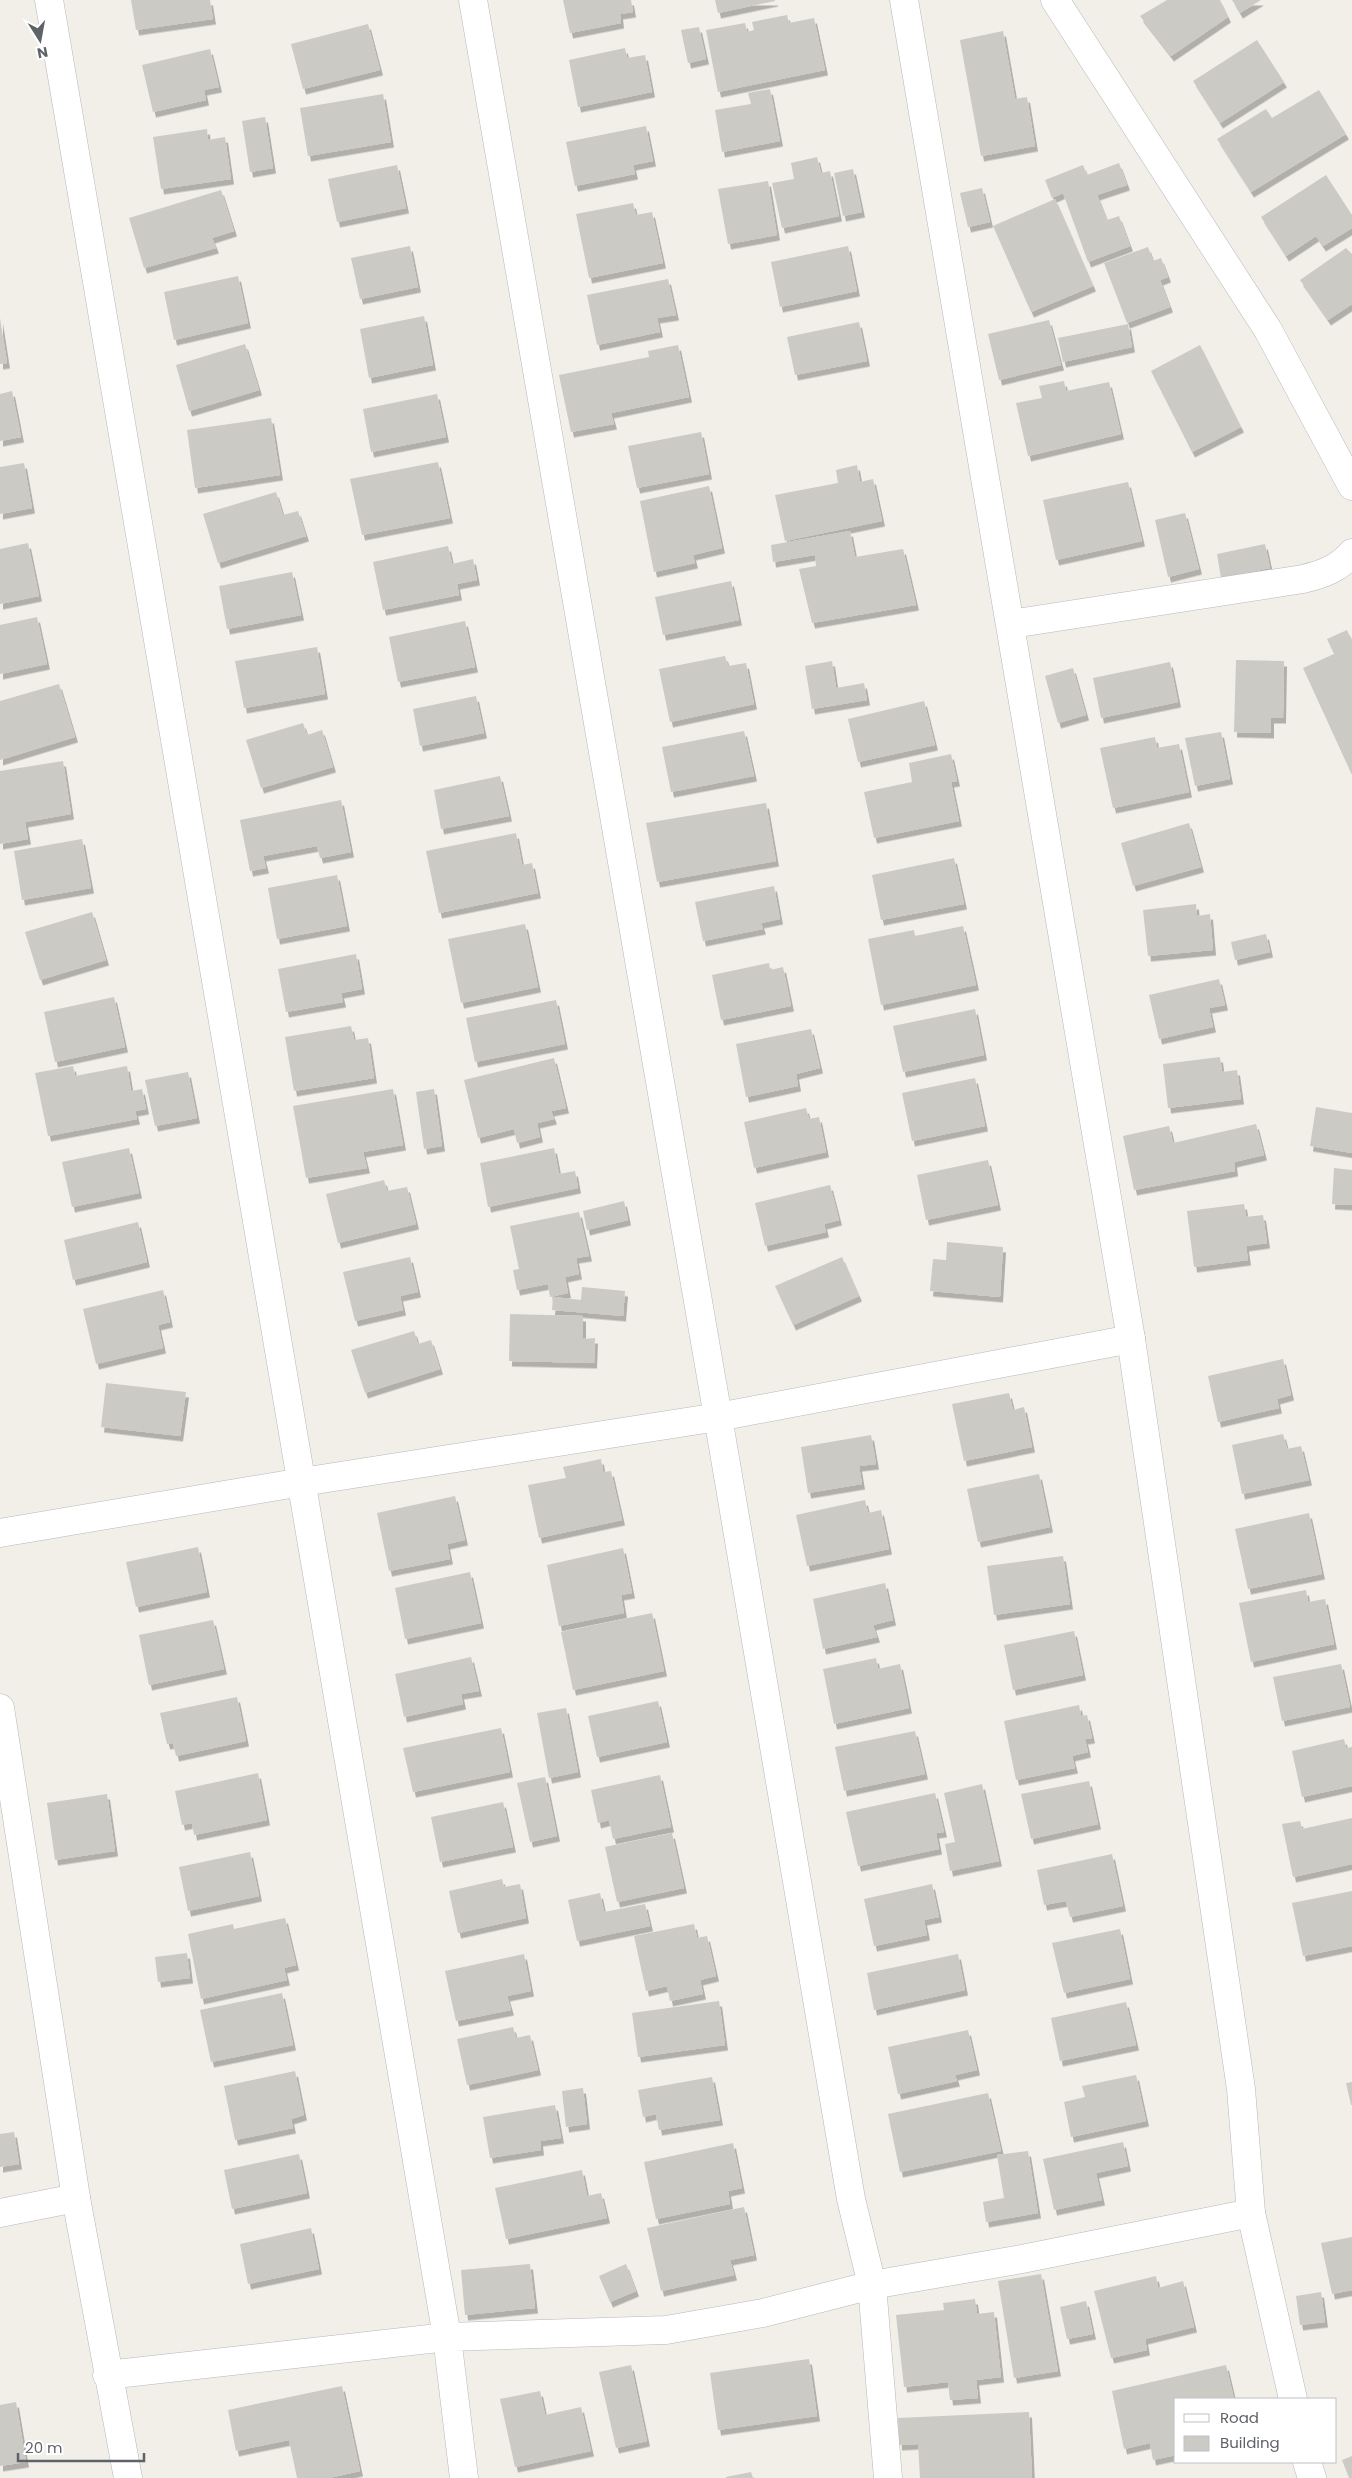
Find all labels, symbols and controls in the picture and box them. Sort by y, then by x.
north arrow [15,15,65,65]
text: N [35,42,50,64]
legend [1174,2398,1337,2463]
text: Road [1220,2407,1259,2428]
scale bar [18,2430,144,2462]
text: Building [1220,2432,1280,2453]
text: 20 m [25,2437,63,2458]

